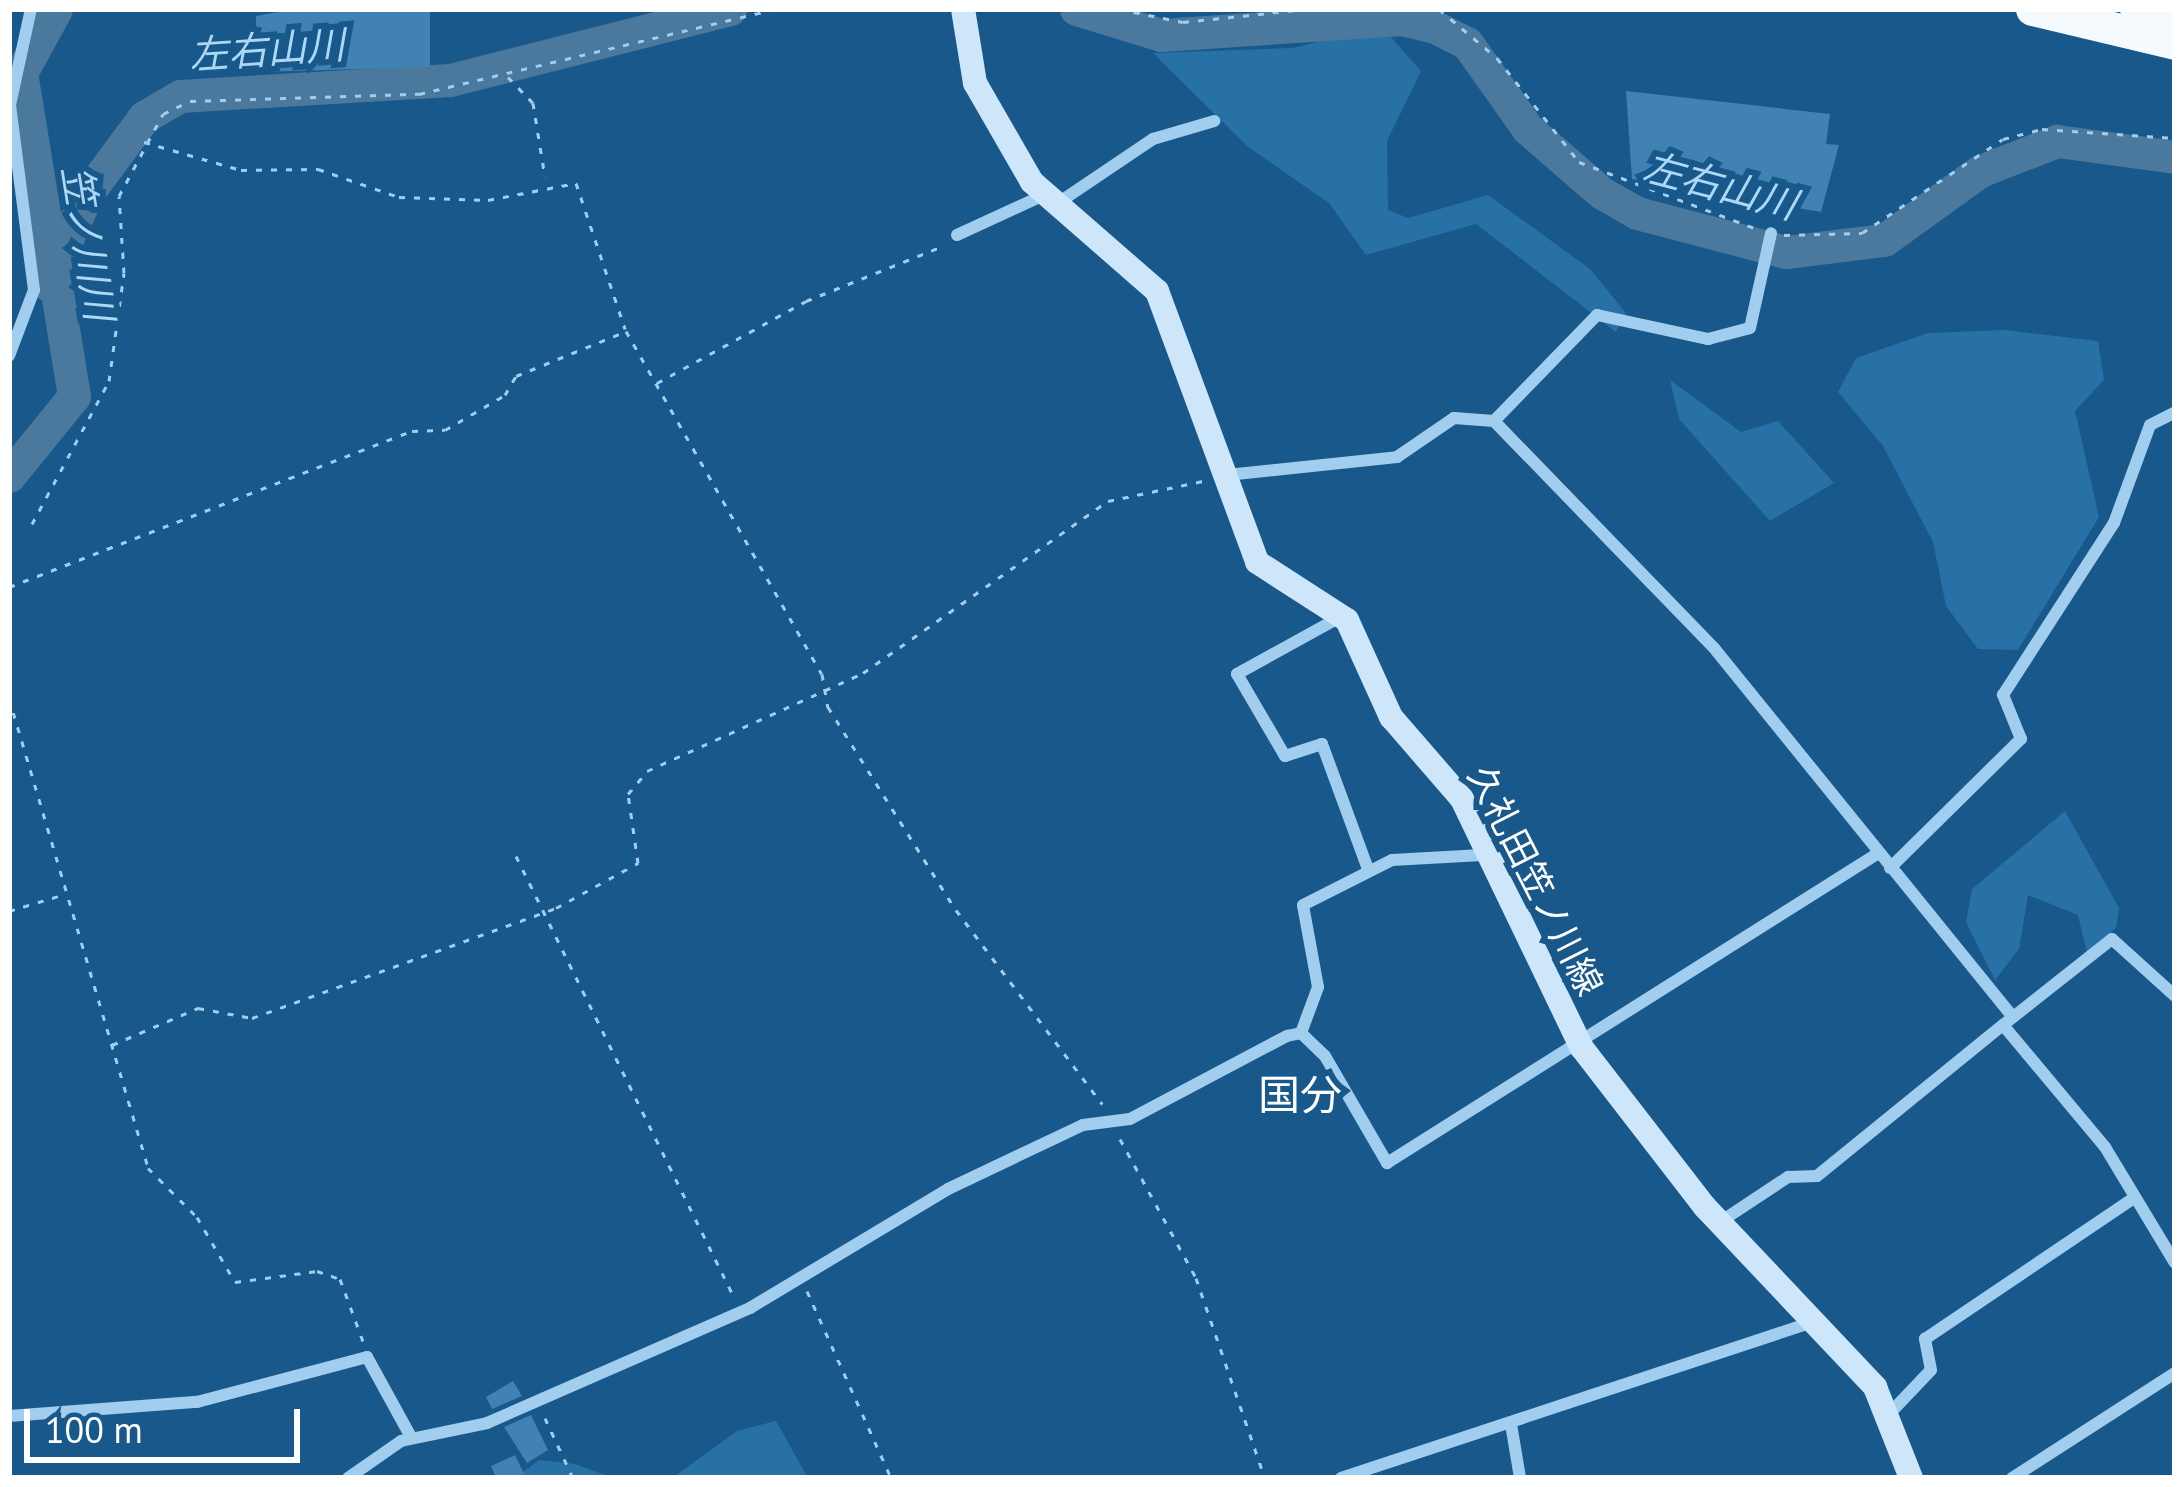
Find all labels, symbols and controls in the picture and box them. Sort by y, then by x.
water label: 左右山川 [188,21,346,79]
water label: 左右山川 [1639,143,1801,229]
water label: 笠ノ川川 [53,162,123,324]
street label: 久礼田笠ノ川線 [1460,758,1612,1002]
district label: 国分 [1258,1070,1342,1120]
scale bar [30,1385,306,1459]
text: 100 m [45,1406,143,1453]

